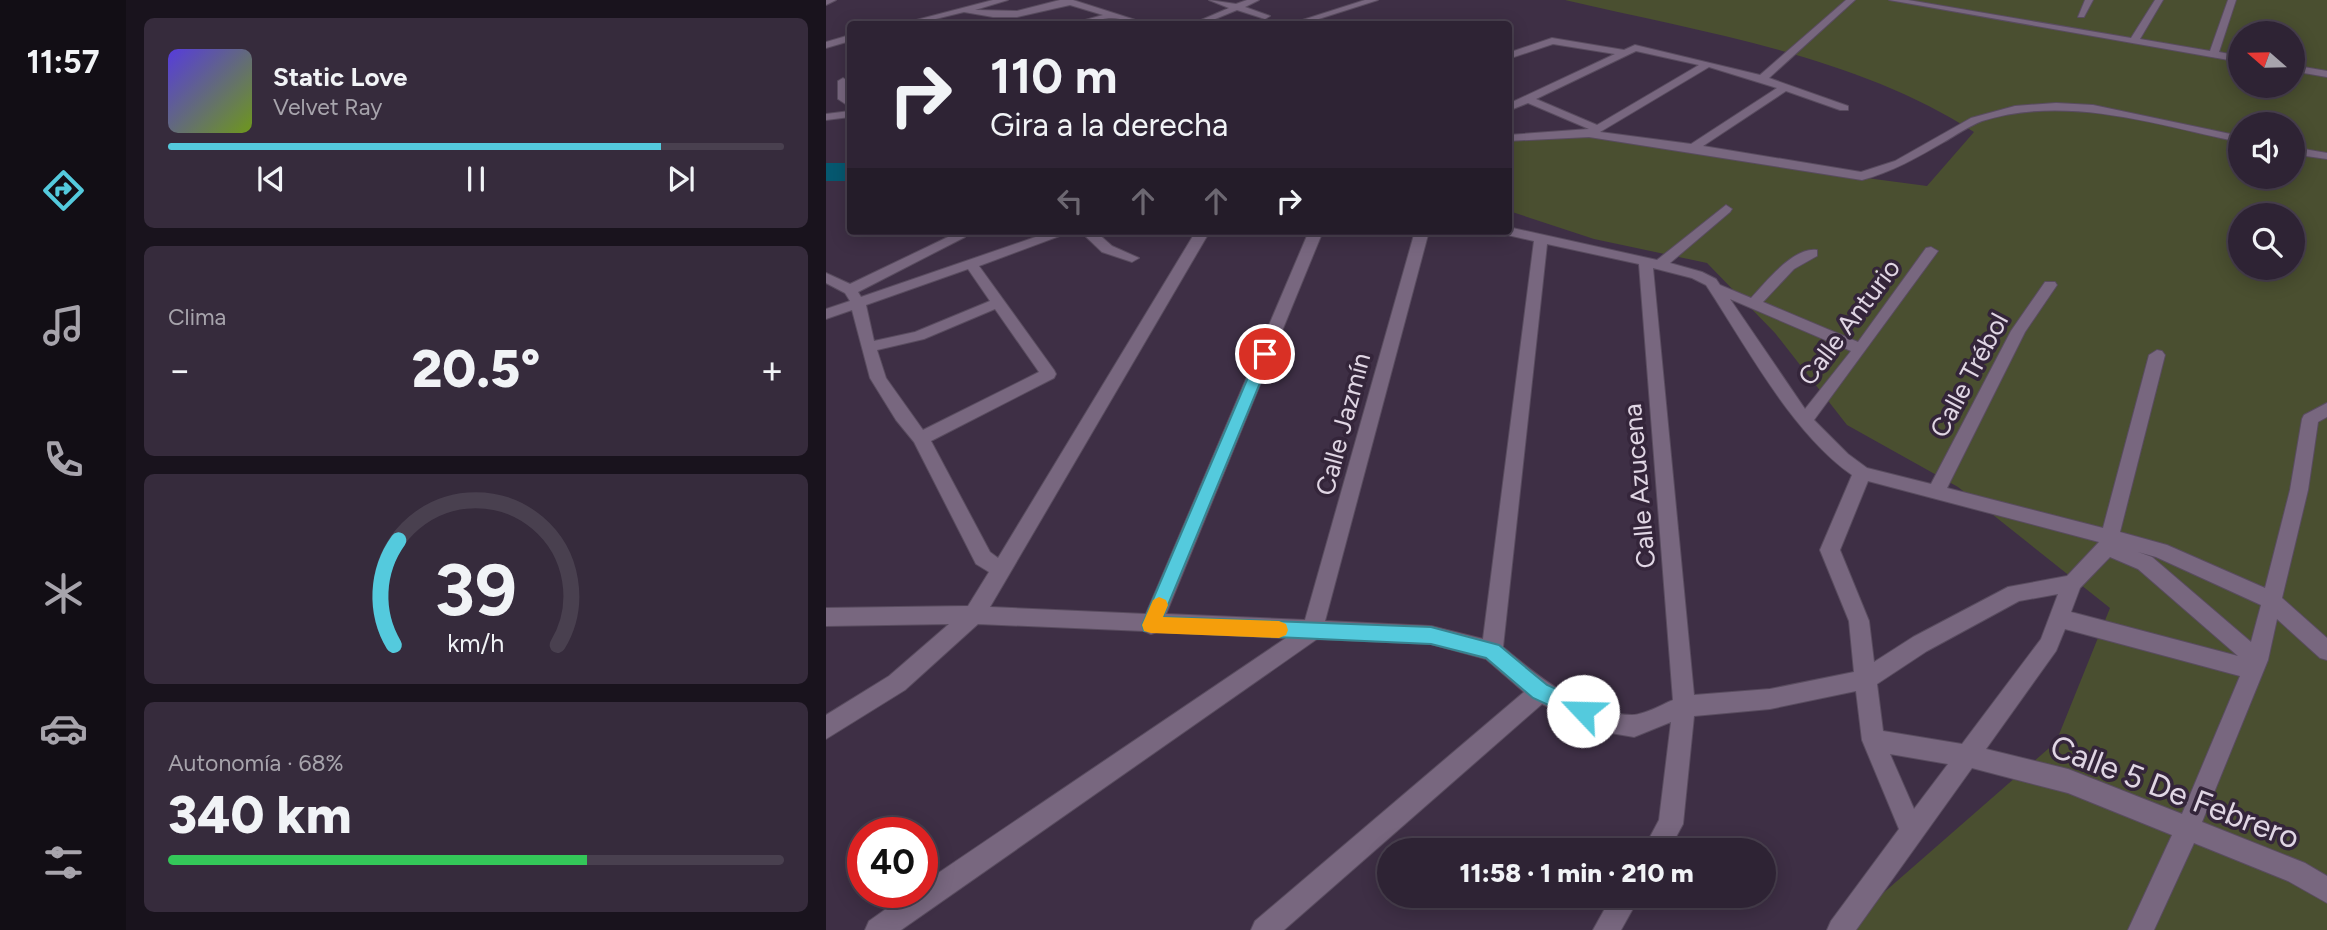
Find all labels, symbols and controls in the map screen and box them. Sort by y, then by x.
north arrow [2228,21,2305,98]
map controls [2228,21,2305,280]
text: 11:57 [26,43,100,81]
text: 110 m [990,46,1118,105]
icon: right [875,49,966,140]
text: Static Love [273,61,407,93]
text: Velvet Ray [273,93,382,121]
text: Gira a la derecha [990,106,1228,144]
button: sound [2228,112,2305,189]
icon: previous [252,160,290,198]
icon: pause [457,160,495,198]
icon: next [662,160,700,198]
icon: directions [39,166,88,215]
icon: left [1051,182,1089,220]
icon: ahead [1124,182,1162,220]
icon: ahead [1197,182,1235,220]
icon: right [1270,182,1308,220]
button: search [2228,203,2305,280]
street label: Calle Anturio [1791,252,1907,392]
icon: music [39,301,88,350]
text: Clima [168,303,226,331]
street label: Calle Trébol [1923,307,2015,443]
pin [1235,324,1295,384]
icon: arrive [1246,335,1284,373]
text: 20.5° [412,338,540,400]
text: − [168,347,192,393]
text: + [760,347,784,393]
street label: Calle Jazmín [1309,349,1377,499]
street label: Calle Azucena [1616,402,1662,570]
icon: phone [39,435,88,484]
text: 39 [435,546,517,633]
icon: climate [39,569,88,618]
text: km/h [447,628,505,658]
position arrow [1546,674,1620,748]
icon: car [39,704,88,753]
street label: Calle 5 De Febrero [2045,727,2305,857]
text: Autonomía · 68% [168,749,344,777]
text: 340 km [168,784,352,846]
speed limit sign: 40 [847,817,938,908]
icon: filters [39,838,88,887]
text: 11:58 · 1 min · 210 m [1459,857,1694,889]

